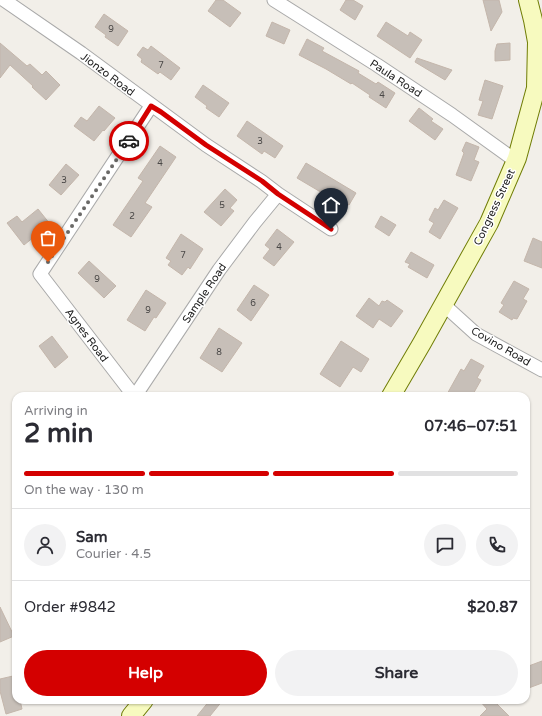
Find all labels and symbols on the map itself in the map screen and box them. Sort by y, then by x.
house number: 9 [108,24,114,35]
street label: Jionzo Road [78,50,137,99]
street label: Paula Road [367,57,424,100]
house number: 7 [158,60,164,71]
house number: 4 [379,90,385,101]
courier [109,121,149,161]
house number: 3 [257,136,263,147]
house number: 4 [157,158,163,169]
street label: Congress Street [471,167,518,248]
house number: 3 [61,175,67,186]
pin [314,188,348,229]
house number: 5 [219,200,225,211]
house number: 2 [129,211,135,222]
pin [31,221,65,262]
house number: 4 [276,242,282,253]
house number: 7 [180,250,186,261]
street label: Sample Road [180,261,229,326]
house number: 9 [94,274,100,285]
house number: 6 [250,298,256,309]
house number: 9 [145,305,151,316]
street label: Agnes Road [62,306,111,365]
street label: Covino Road [469,324,533,369]
house number: 8 [216,347,222,358]

